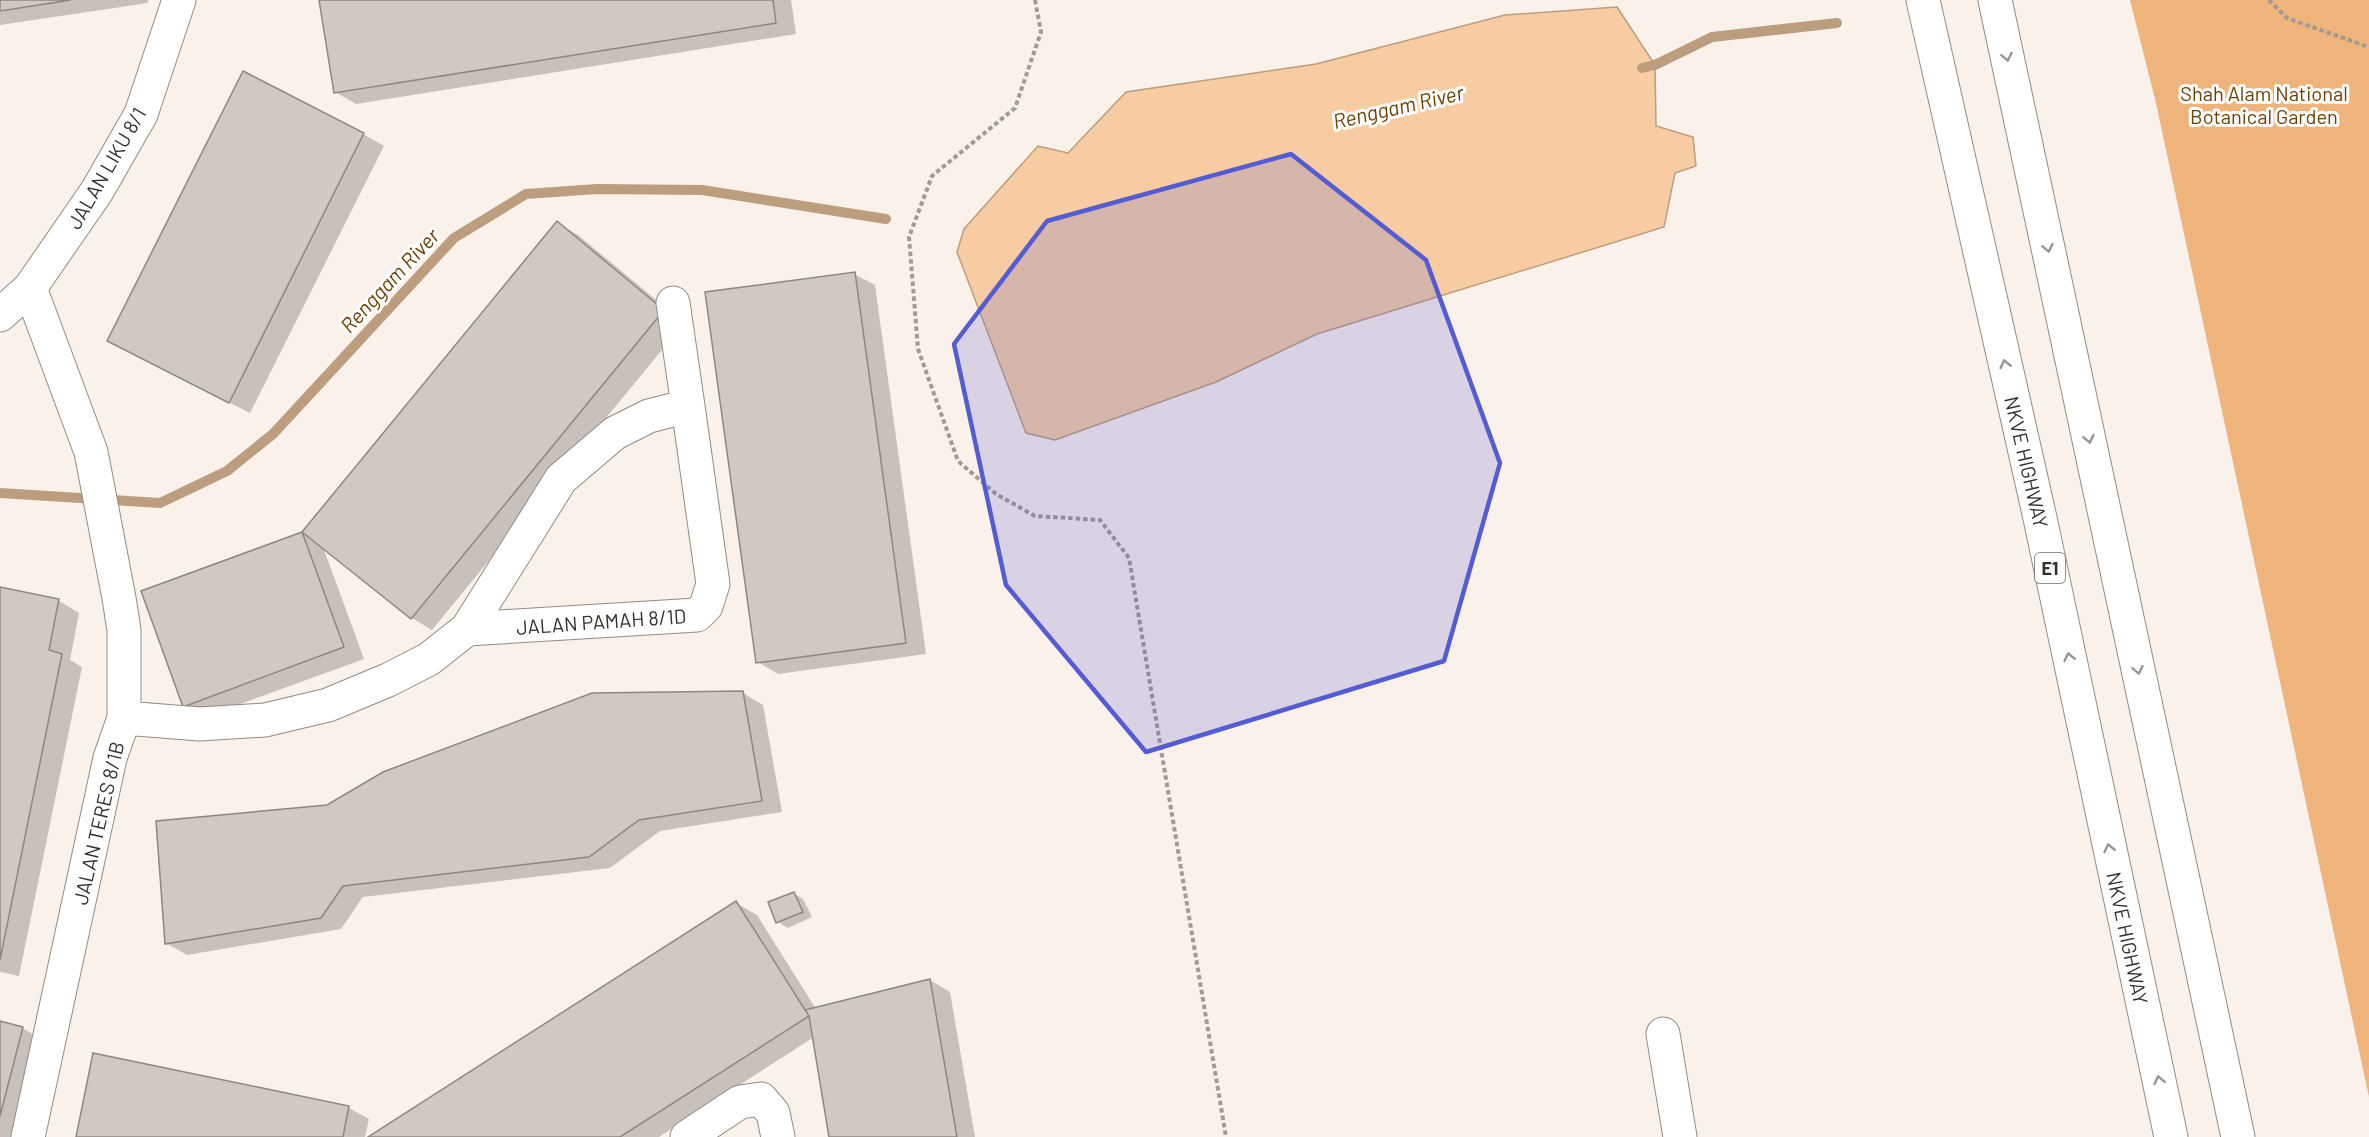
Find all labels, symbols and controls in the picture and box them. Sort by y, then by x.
one-way arrow [2000,52,2013,62]
water label: Renggam River [1330,79,1466,133]
park label: Shah Alam National Botanical Garden [2180,81,2348,128]
street label: JALAN LIKU 8/1 [61,103,151,233]
water label: Renggam River [334,222,444,337]
one-way arrow [2041,243,2054,253]
one-way arrow [1999,359,2012,369]
street label: NKVE HIGHWAY [2000,394,2054,530]
one-way arrow [2081,433,2094,443]
road number: E1 [2035,553,2065,583]
street label: JALAN PAMAH 8/1D [515,603,687,639]
one-way arrow [2063,652,2076,662]
one-way arrow [2131,665,2144,675]
street label: JALAN TERES 8/1B [68,739,128,907]
one-way arrow [2104,843,2117,853]
street label: NKVE HIGHWAY [2102,870,2154,1006]
one-way arrow [2153,1075,2166,1085]

